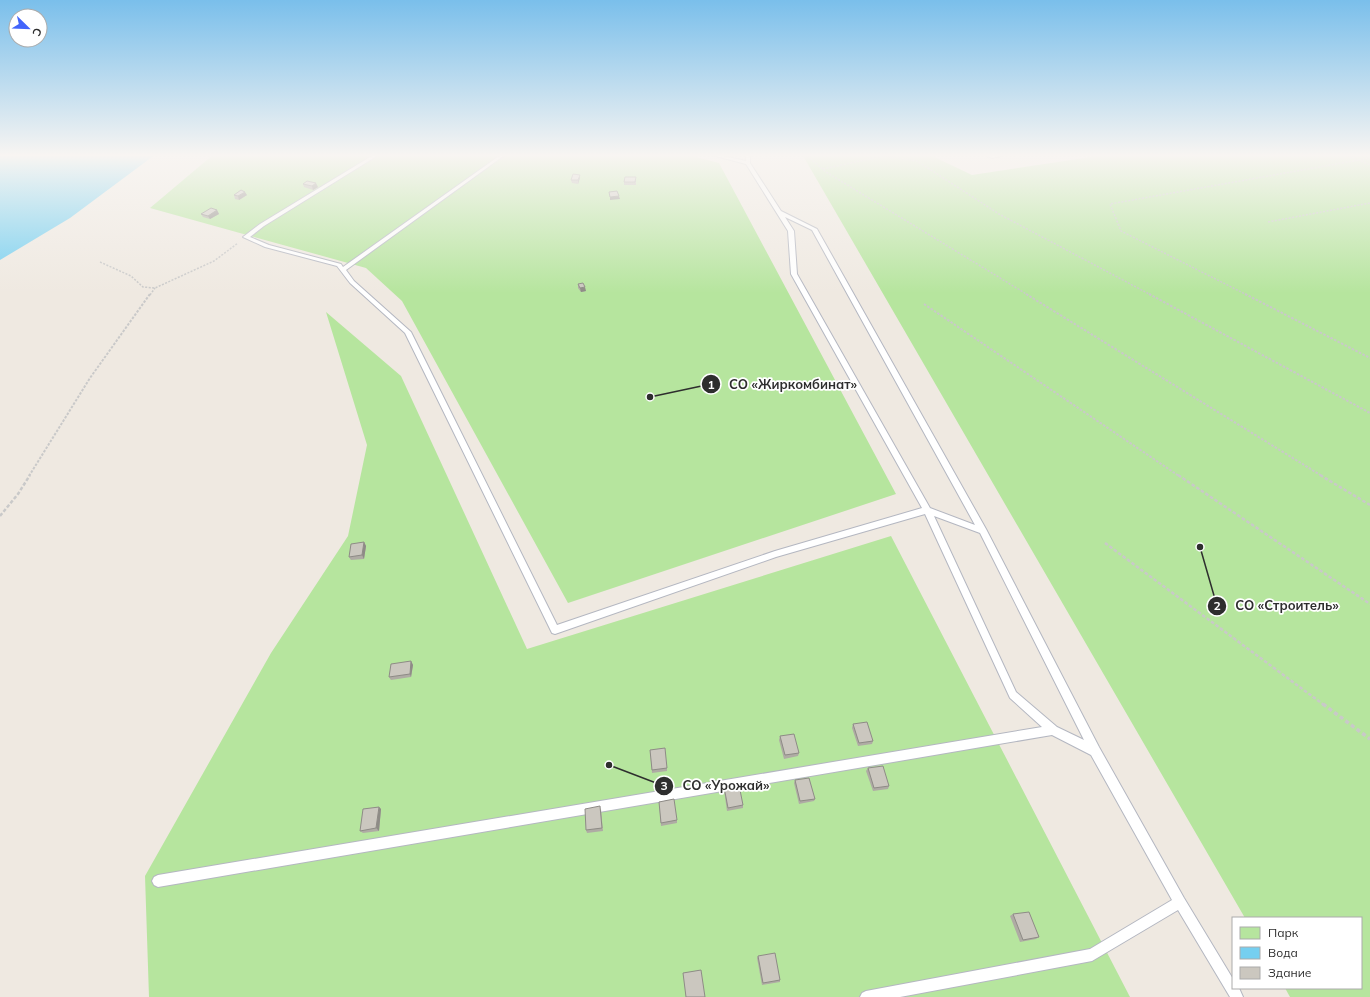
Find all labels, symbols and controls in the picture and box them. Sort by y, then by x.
north arrow [8,8,48,48]
text: С [29,26,45,39]
callout: СО «Жиркомбинат» [701,372,865,397]
text: СО «Жиркомбинат» [729,376,858,392]
text: 1 [707,377,715,392]
callout: СО «Строитель» [1207,593,1347,618]
text: СО «Строитель» [1235,597,1339,613]
text: 2 [1213,598,1221,613]
callout: СО «Урожай» [654,773,777,798]
text: СО «Урожай» [682,777,770,793]
text: 3 [660,778,668,793]
legend [1232,917,1362,989]
text: Парк [1268,925,1299,940]
text: Вода [1268,945,1298,960]
text: Здание [1268,965,1312,980]

